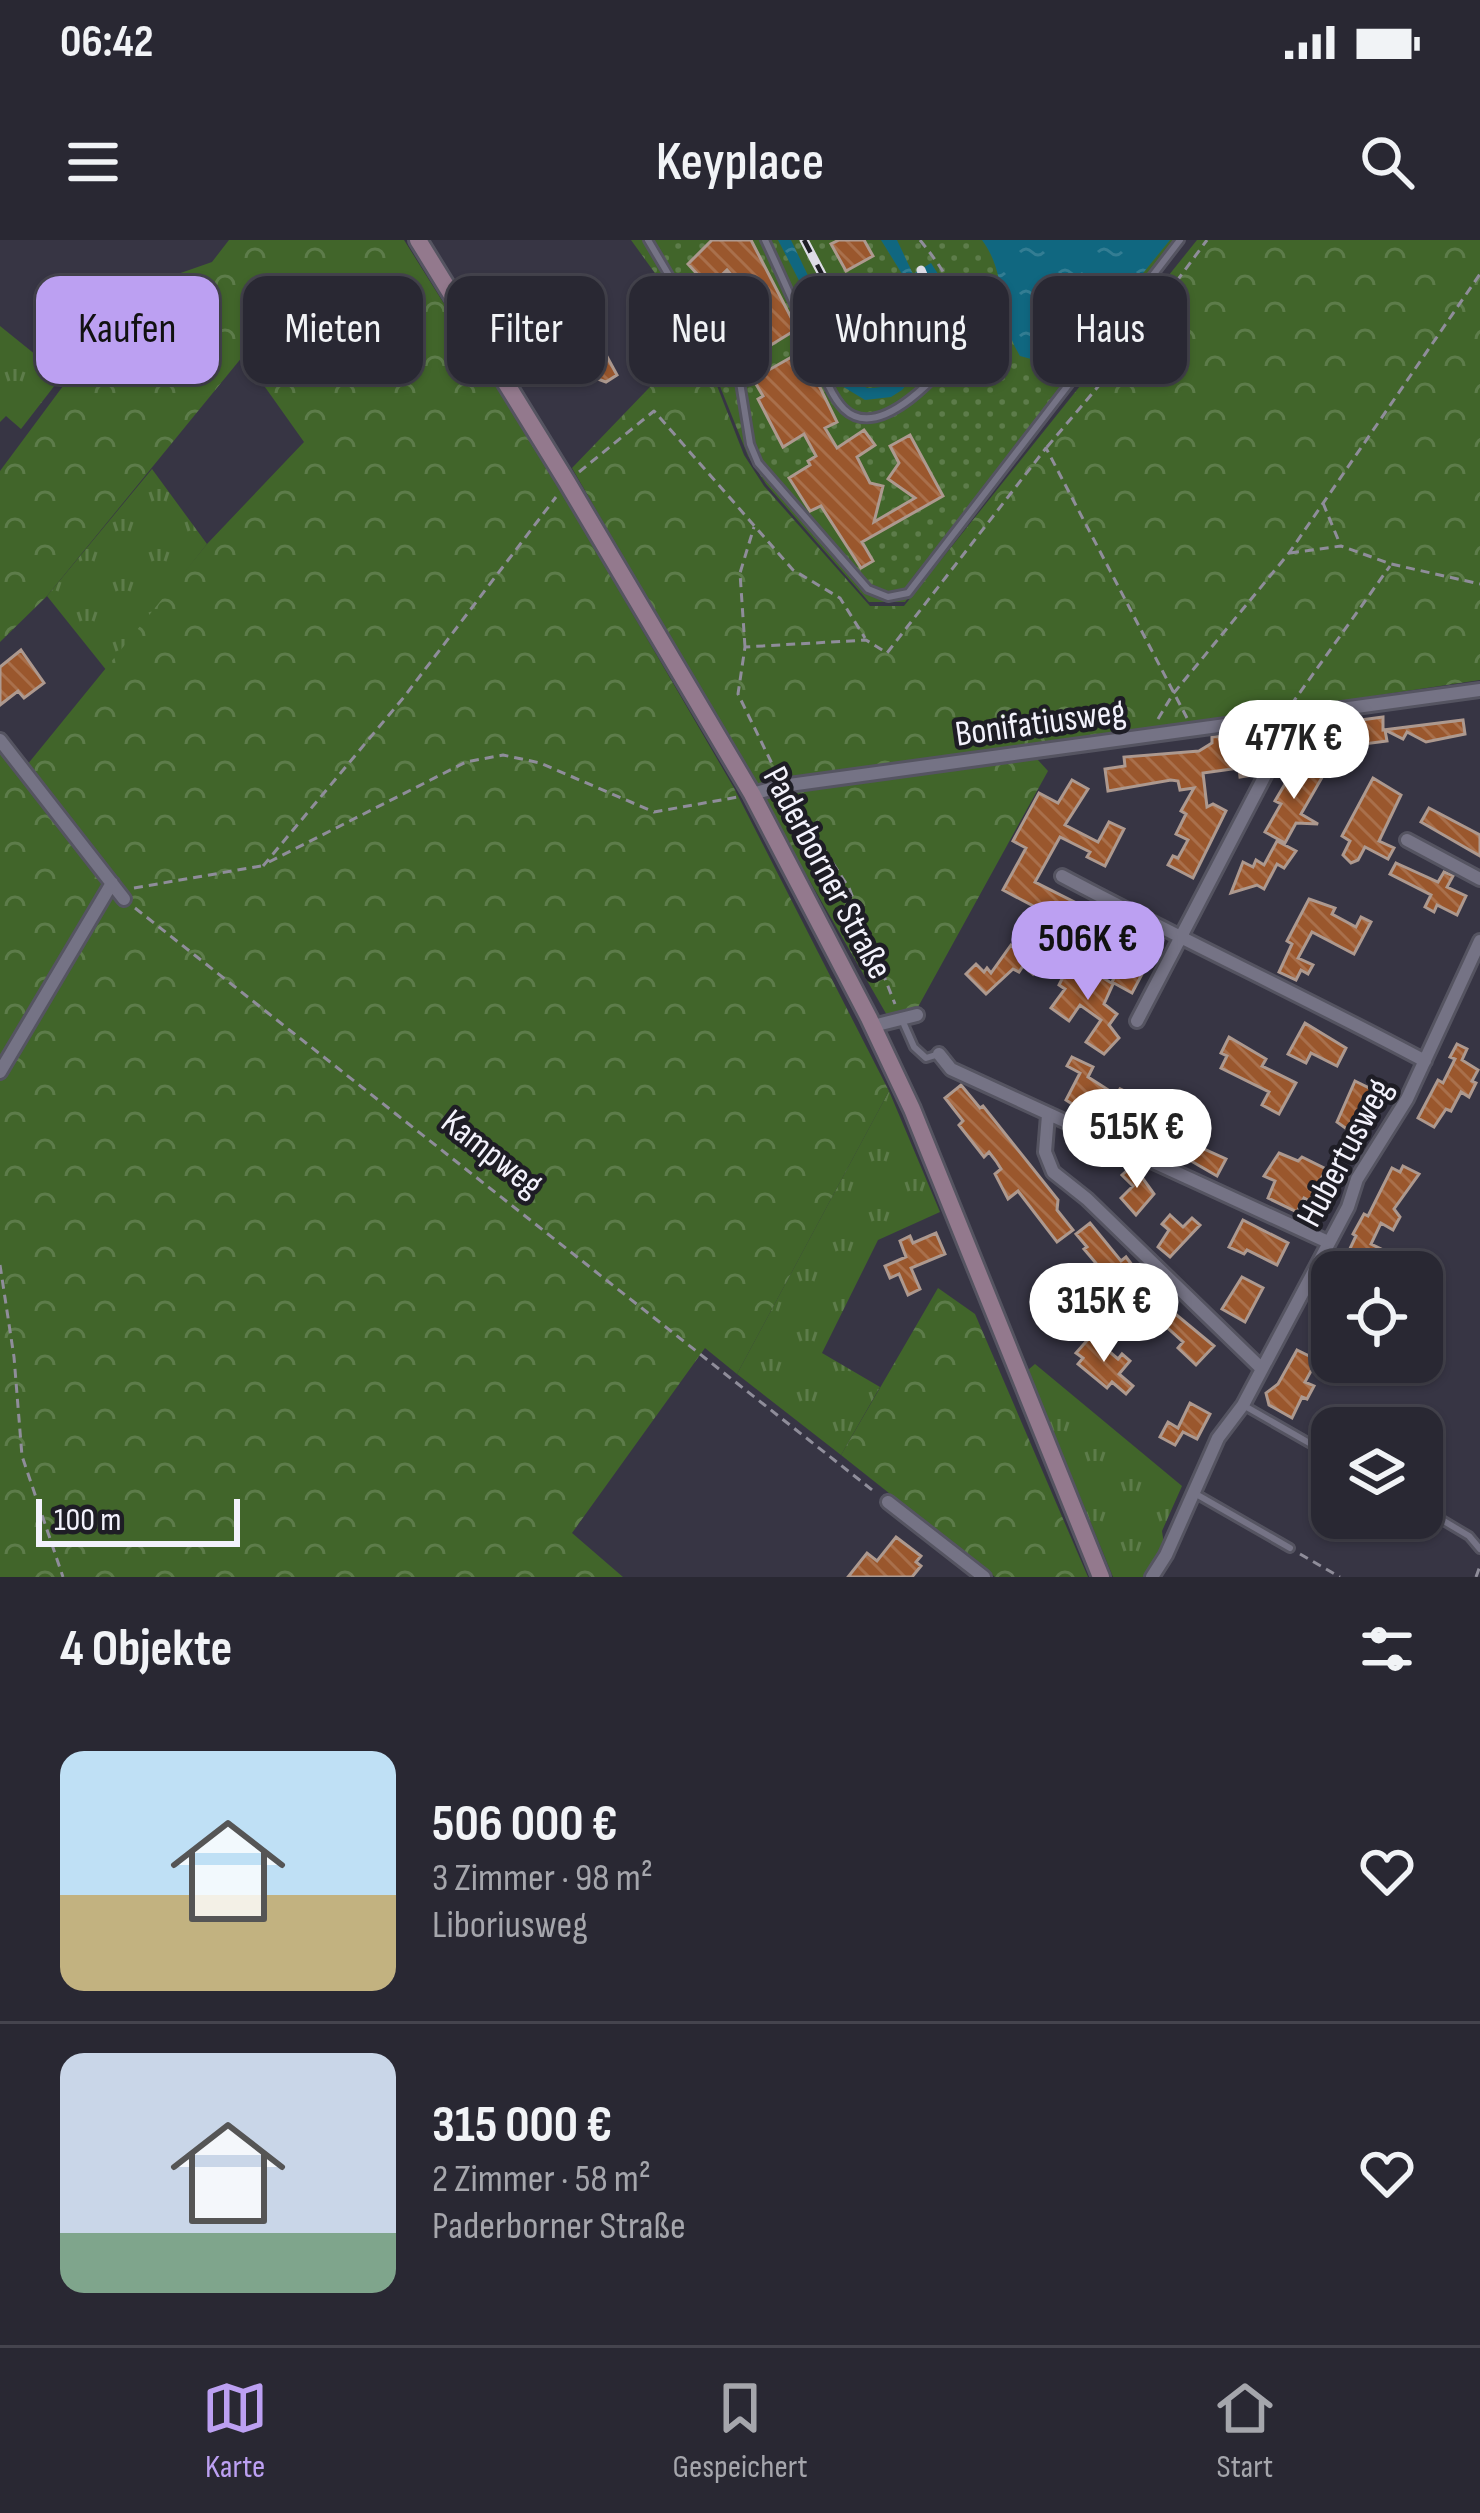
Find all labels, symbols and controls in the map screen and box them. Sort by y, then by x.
text: 06:42 [60,15,153,70]
icon: menu [60,129,126,195]
icon: search [1354,129,1420,195]
text: Keyplace [656,130,824,195]
chip: Kaufen [36,276,219,384]
chip: Mieten [243,276,423,384]
chip: Filter [447,276,605,384]
chip: Neu [629,276,769,384]
chip: Wohnung [793,276,1009,384]
chip: Haus [1033,276,1187,384]
street label: Bonifatiusweg [952,690,1128,757]
pin: 477K € [1196,700,1392,802]
text: 477K € [1245,715,1343,762]
street label: Paderborner Straße [753,760,901,987]
pin: 506K € [990,901,1186,1003]
text: 506K € [1038,916,1138,963]
street label: Hubertusweg [1288,1072,1402,1235]
pin: 515K € [1039,1089,1235,1191]
street label: Kampweg [432,1101,551,1207]
text: 515K € [1090,1104,1184,1151]
map controls [1311,1251,1443,1539]
button: locate [1311,1251,1443,1383]
pin: 315K € [1006,1263,1202,1365]
text: 315K € [1056,1278,1152,1325]
button: layers [1311,1407,1443,1539]
scale bar [36,1493,240,1546]
text: 100 m [54,1500,121,1540]
icon: filters [1354,1616,1420,1682]
text: 4 Objekte [60,1619,232,1680]
text: 506 000 € [432,1794,618,1855]
icon: home [156,1799,300,1943]
icon: heart [1354,1838,1420,1904]
text: 3 Zimmer · 98 m² [432,1855,653,1902]
text: Liboriusweg [432,1902,588,1949]
text: 315 000 € [432,2095,612,2156]
icon: home [156,2101,300,2245]
icon: heart [1354,2140,1420,2206]
text: 2 Zimmer · 58 m² [432,2156,651,2203]
text: Paderborner Straße [432,2203,686,2250]
tab: Karte [202,2375,268,2487]
tab: Gespeichert [672,2375,808,2487]
tab: Start [1212,2375,1278,2487]

